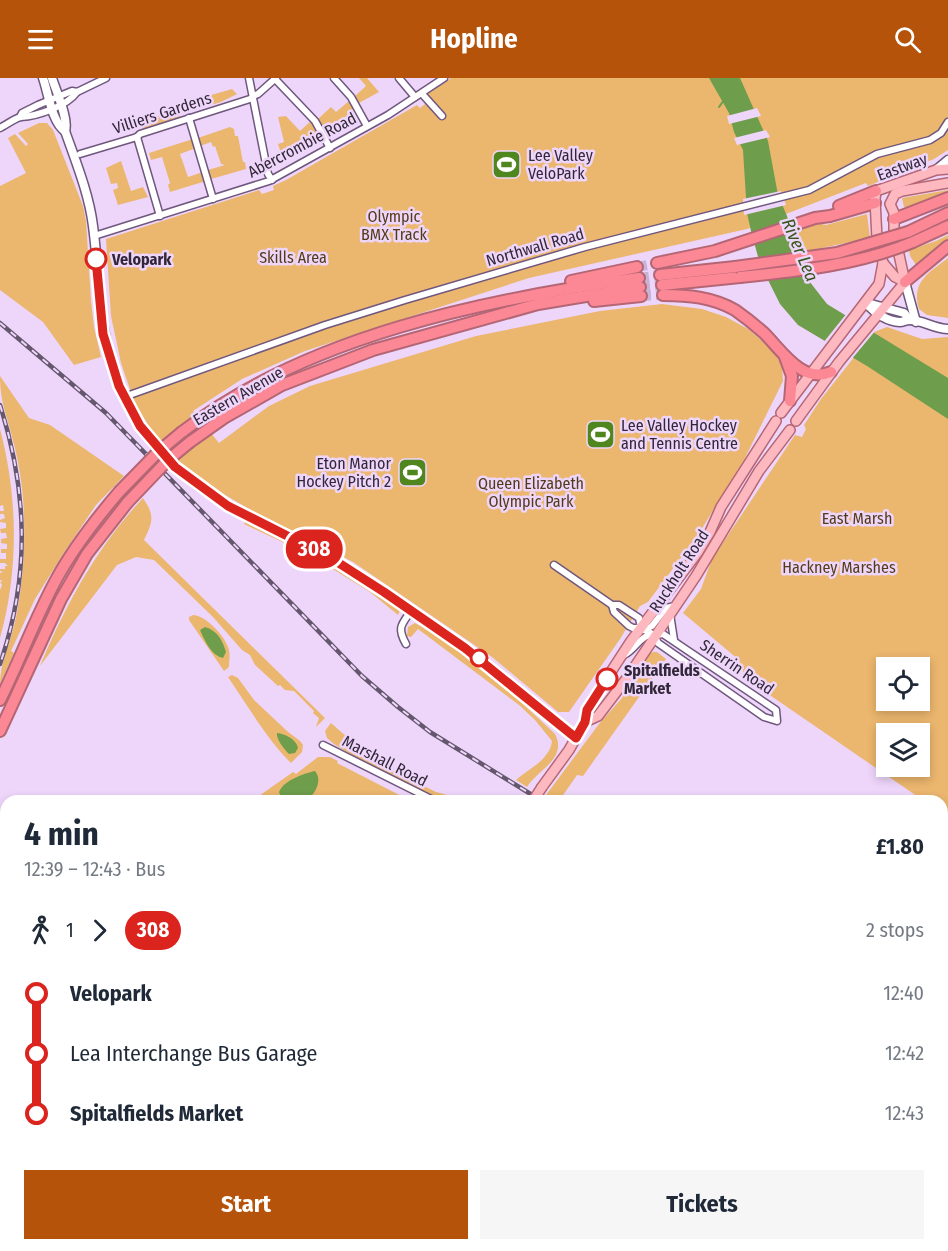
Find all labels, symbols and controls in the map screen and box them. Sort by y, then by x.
icon: menu [24,23,57,56]
text: Hopline [430,23,518,55]
icon: search [891,23,924,56]
street label: Villiers Gardens [110,88,214,138]
street label: Abercrombie Road [245,108,359,182]
place label: Lee Valley VeloPark [528,146,594,183]
sports icon: Lee Valley VeloPark [491,148,523,180]
street label: Eastway [874,149,931,185]
park label: Olympic BMX Track [361,207,427,244]
water label: River Lea [777,215,823,285]
street label: Northwall Road [484,224,586,270]
marker: Velopark [85,248,107,270]
park label: Skills Area [259,248,327,267]
place label: Velopark [111,250,172,269]
street label: Eastern Avenue [190,363,286,429]
place label: Lee Valley Hockey and Tennis Centre [621,416,738,453]
sports icon: Lee Valley Hockey and Tennis Centre [584,418,616,450]
place label: Eton Manor Hockey Pitch 2 [297,454,391,491]
sports icon: Eton Manor Hockey Pitch 2 [396,456,428,488]
park label: Queen Elizabeth Olympic Park [478,474,584,511]
park label: East Marsh [822,509,892,528]
street label: Ruckholt Road [645,526,713,616]
line badge: 308 [280,530,348,568]
text: 308 [298,536,330,562]
park label: Hackney Marshes [782,558,896,577]
street label: Sherrin Road [697,635,777,699]
unlabelled marker [470,649,488,667]
map controls [876,657,930,777]
button: locate [876,657,930,711]
place label: Spitalfields Market [624,661,700,698]
marker: Spitalfields Market [596,668,618,690]
button: layers [876,723,930,777]
street label: Marshall Road [339,731,431,791]
text: 4 min [24,814,99,854]
text: £1.80 [876,833,924,860]
text: 12:39 – 12:43 · Bus [24,857,165,881]
icon: walk [24,914,57,947]
icon: forward [83,914,116,947]
text: 308 [137,917,169,943]
text: 1 [66,918,74,942]
text: 2 stops [866,918,924,942]
text: Velopark [70,980,152,1007]
text: 12:40 [883,981,924,1005]
text: Lea Interchange Bus Garage [70,1040,317,1067]
text: 12:42 [885,1041,924,1065]
text: Spitalfields Market [70,1100,243,1127]
text: 12:43 [885,1101,924,1125]
button: Start [24,1170,468,1239]
button: Tickets [480,1170,924,1239]

